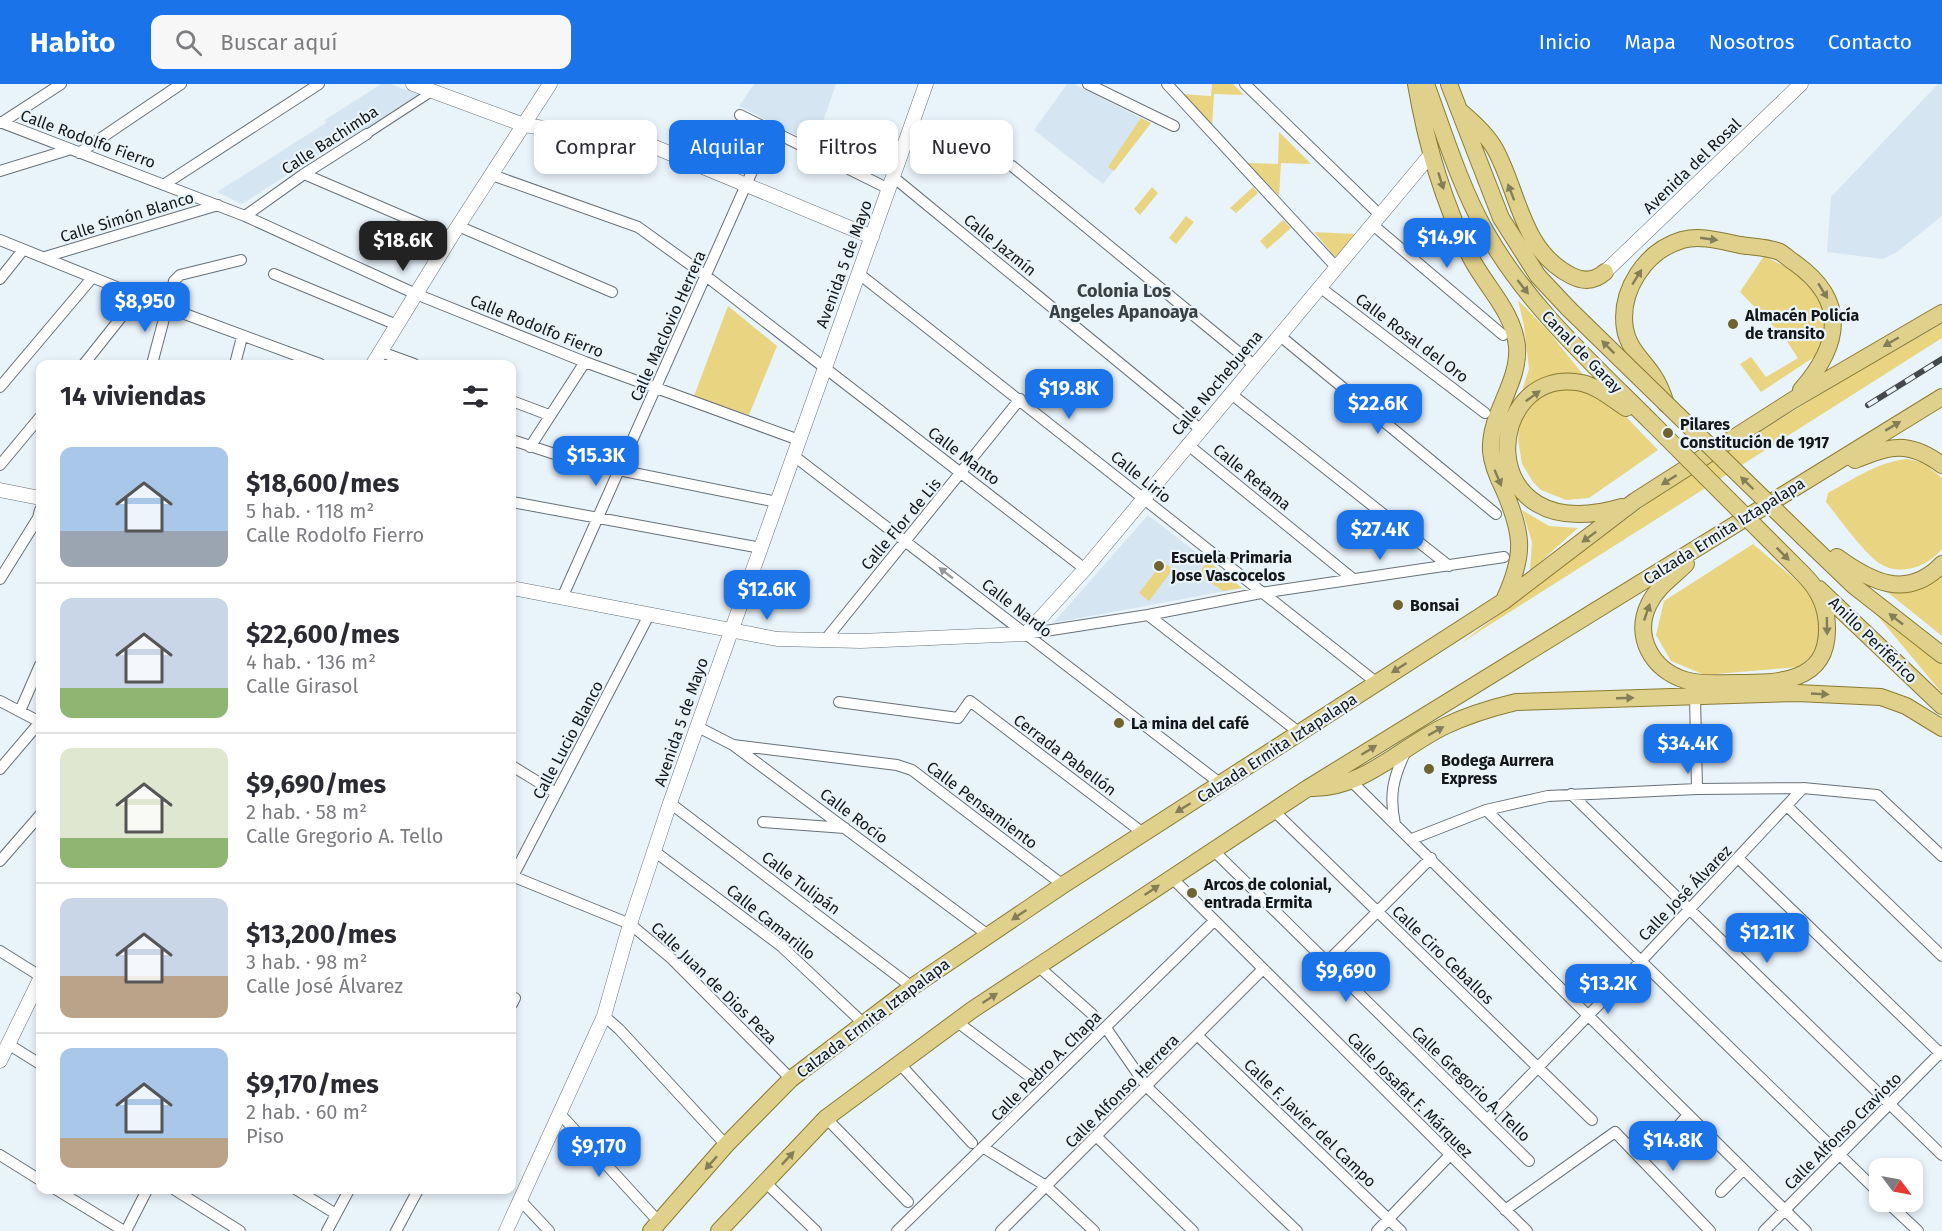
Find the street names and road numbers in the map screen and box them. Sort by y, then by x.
street label: Calle Bachimba [278,102,382,178]
street label: Calle Rodolfo Fierro [18,106,158,172]
street label: Avenida del Rosal [1639,114,1745,218]
street label: Calle Simón Blanco [58,188,196,246]
street label: Avenida 5 de Mayo [812,197,876,331]
street label: Calle Jazmín [960,210,1040,280]
street label: Calle Maclovio Herrera [626,248,710,404]
street label: Calle Rosal del Oro [1352,289,1472,387]
street label: Calle Rodolfo Fierro [467,290,607,362]
street label: Canal de Garay [1538,307,1626,397]
street label: Calle Nochebuena [1168,327,1266,439]
street label: Calle Manto [924,423,1004,489]
street label: Calle Retama [1209,440,1295,514]
street label: Calle Lirio [1107,447,1175,507]
street label: Calzada Ermita Iztapalapa [1640,473,1808,589]
street label: Calle Flor de Lis [857,474,945,574]
street label: Calle Nardo [978,575,1056,641]
street label: Anillo Periférico [1825,593,1921,687]
street label: Avenida 5 de Mayo [650,655,712,789]
street label: Calle Lucio Blanco [529,677,607,803]
street label: Calzada Ermita Iztapalapa [1193,689,1361,807]
street label: Cerrada Pabellón [1010,710,1120,800]
street label: Calle Pensamiento [923,757,1041,853]
street label: Calle Rocío [816,784,892,848]
street label: Calle José Álvarez [1634,841,1735,945]
street label: Calle Tulipán [758,847,844,919]
street label: Calle Camarillo [723,880,819,964]
street label: Calle Ciro Ceballos [1388,902,1498,1008]
street label: Calle Juan de Dios Peza [647,918,781,1048]
street label: Calzada Ermita Iztapalapa [793,954,953,1082]
street label: Calle Pedro A. Chapa [987,1007,1105,1125]
street label: Calle Gregorio A. Tello [1408,1022,1534,1146]
street label: Calle Josafat F. Márquez [1343,1028,1477,1162]
street label: Calle Alfonso Herrera [1061,1030,1183,1152]
street label: Calle F. Javier del Campo [1240,1055,1380,1191]
street label: Calle Alfonso Cravioto [1780,1068,1906,1194]

